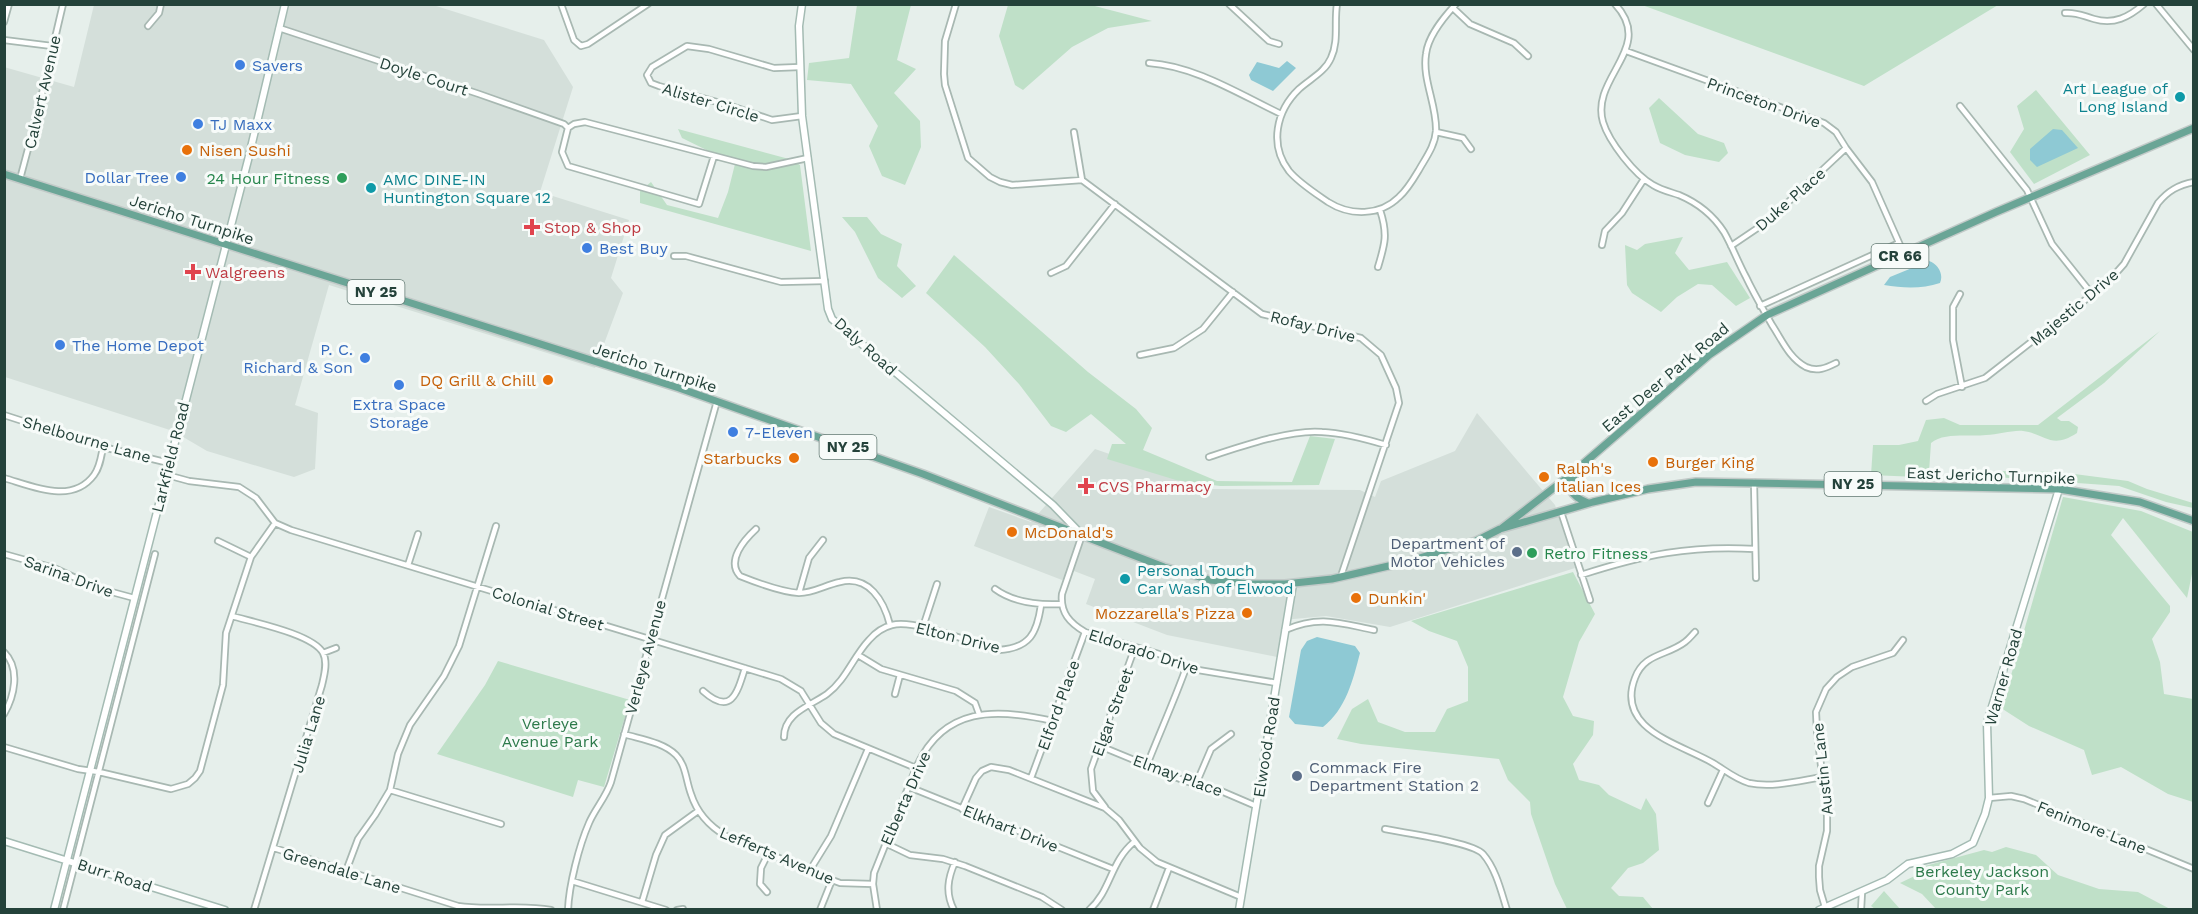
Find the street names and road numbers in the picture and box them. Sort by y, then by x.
street label: Calvert Avenue [20,33,65,151]
street label: Doyle Court [377,53,471,100]
street label: Princeton Drive [1704,73,1823,132]
street label: Alister Circle [660,79,762,126]
street label: Duke Place [1751,164,1829,235]
street label: Jericho Turnpike [127,190,256,249]
road number: CR 66 [1872,244,1928,268]
street label: Majestic Drive [2026,265,2122,350]
road number: NY 25 [348,280,404,304]
street label: Rofay Drive [1268,307,1358,346]
street label: Daly Road [831,313,901,379]
street label: East Deer Park Road [1598,319,1733,436]
street label: Jericho Turnpike [590,338,719,397]
street label: Larkfield Road [148,400,193,514]
street label: Shelbourne Lane [20,412,153,467]
road number: NY 25 [820,435,876,459]
street label: East Jericho Turnpike [1906,463,2076,488]
road number: NY 25 [1824,472,1882,496]
street label: Sarina Drive [22,552,116,601]
street label: Colonial Street [489,582,606,635]
street label: Verleye Avenue [621,598,670,717]
street label: Elton Drive [914,618,1002,657]
street label: Eldorado Drive [1086,625,1201,678]
street label: Warner Road [1981,626,2026,728]
street label: Elford Place [1033,658,1084,753]
street label: Elgar Street [1088,665,1137,759]
street label: Julia Lane [288,693,329,775]
street label: Elwood Road [1249,695,1284,799]
street label: Austin Lane [1808,722,1837,816]
street label: Elberta Drive [876,748,935,848]
street label: Elmay Place [1130,750,1225,801]
street label: Fenimore Lane [2035,797,2149,858]
street label: Elkhart Drive [960,801,1061,856]
street label: Lefferts Avenue [717,823,837,888]
street label: Greendale Lane [280,843,403,897]
street label: Burr Road [75,854,155,896]

